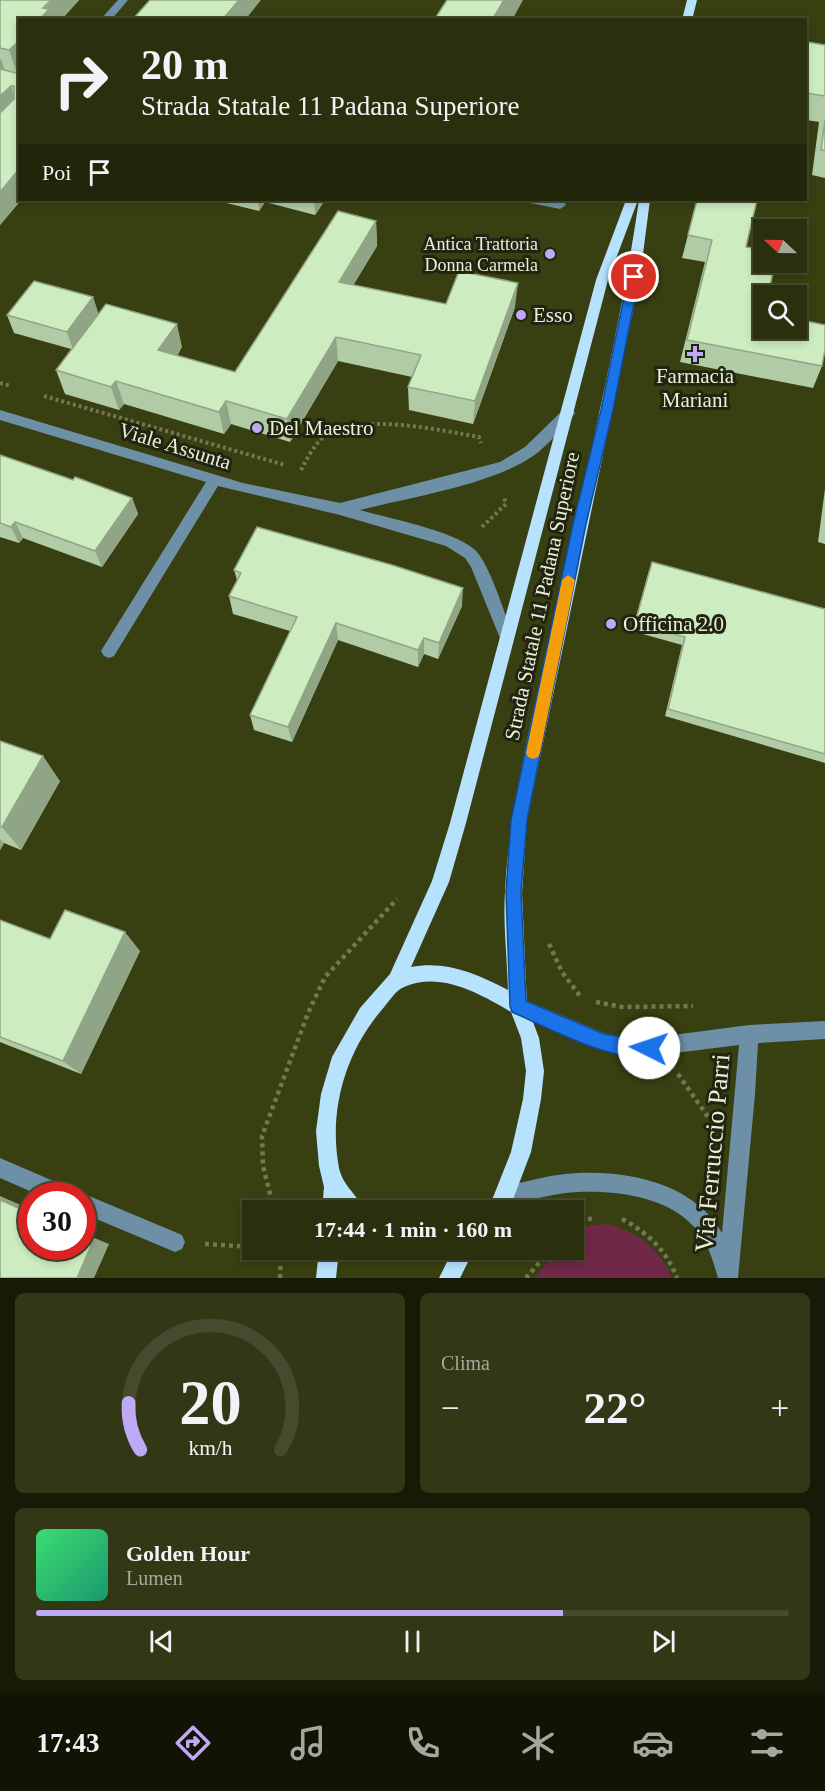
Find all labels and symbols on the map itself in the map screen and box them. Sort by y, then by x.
north arrow [753,219,807,273]
place label: Antica Trattoria Donna Carmela [424,234,538,275]
marker: Antica Trattoria Donna Carmela [543,247,557,261]
pin [608,251,659,302]
place label: Esso [533,303,573,327]
marker: Esso [514,308,528,322]
marker: Farmacia Mariani [688,347,702,361]
place label: Farmacia Mariani [656,364,735,412]
place label: Del Maestro [269,416,373,440]
street label: Viale Assunta [116,418,235,475]
marker: Del Maestro [250,421,264,435]
street label: Strada Statale 11 Padana Superiore [500,450,584,742]
place label: Officina 2.0 [623,612,724,636]
marker: Officina 2.0 [604,617,618,631]
position arrow [617,1016,681,1080]
street label: Via Ferruccio Parri [689,1053,736,1253]
speed limit sign: 30 [18,1182,96,1260]

